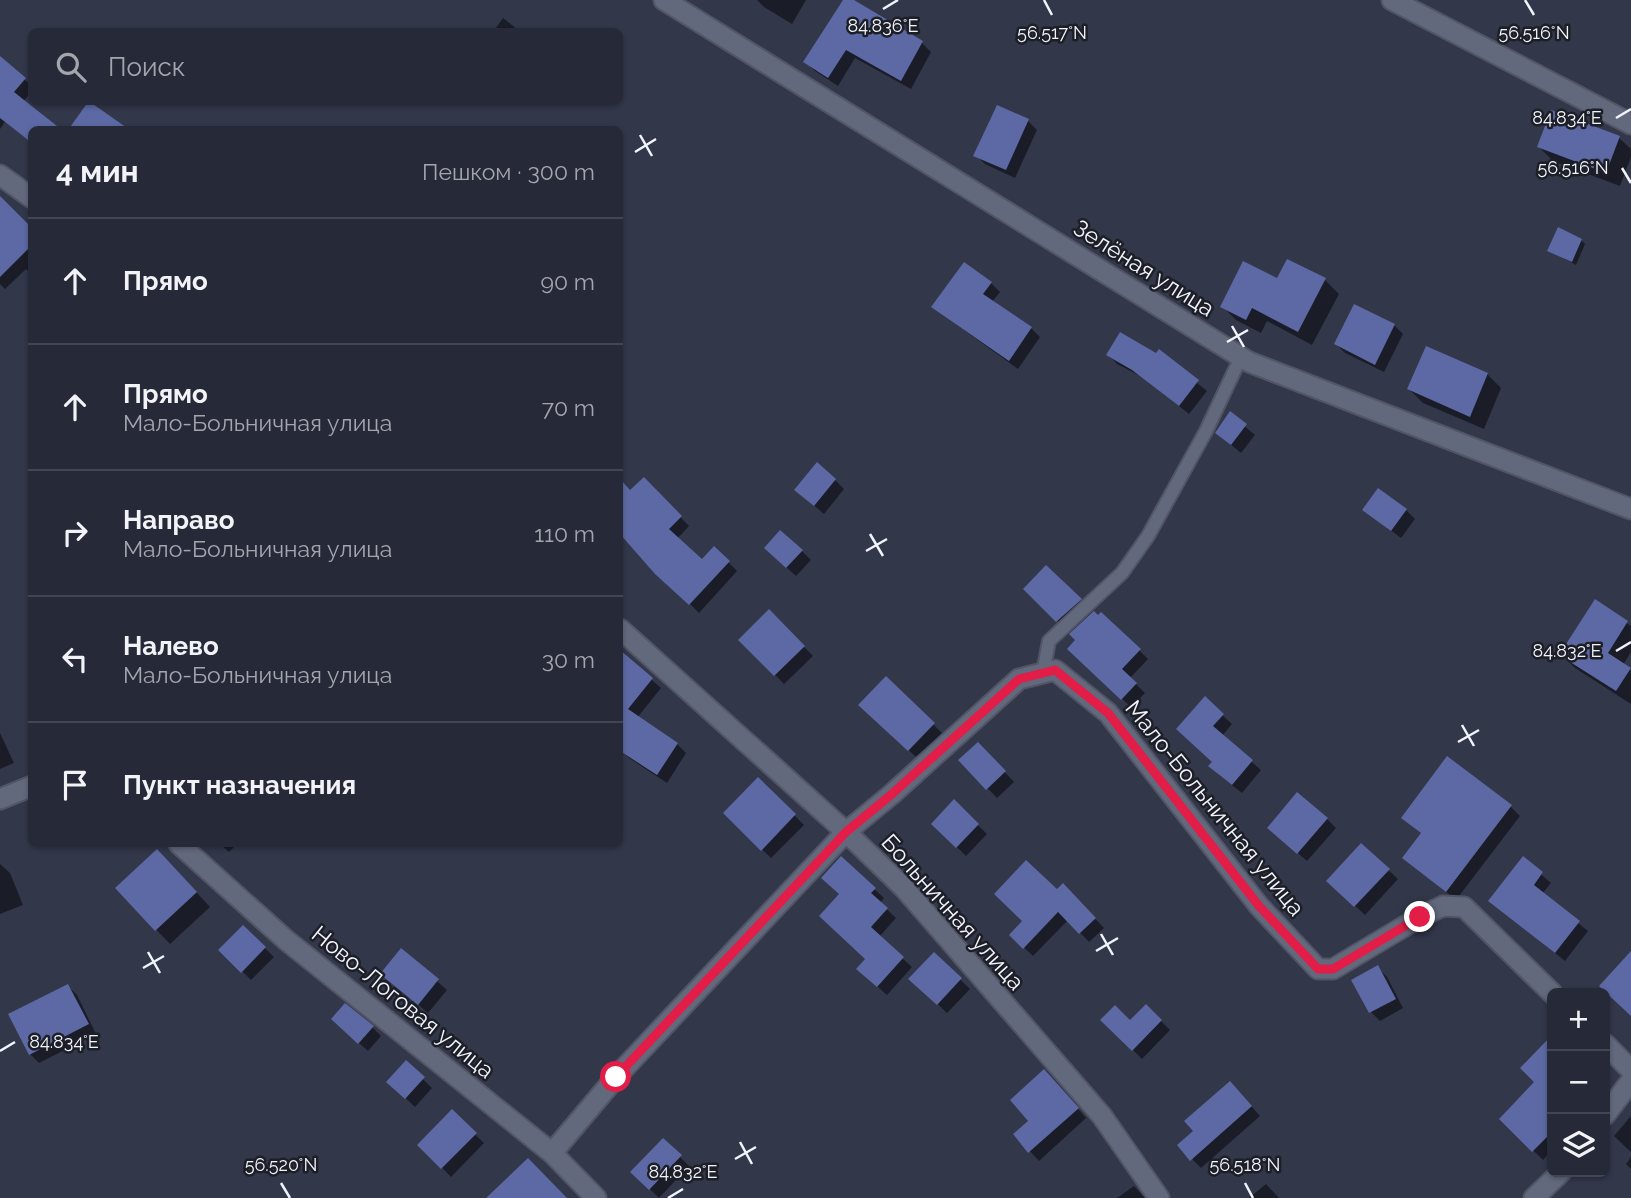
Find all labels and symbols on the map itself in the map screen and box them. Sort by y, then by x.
text: 84.836°E [848,15,918,36]
text: 56.517°N [1017,22,1087,43]
text: 56.516°N [1498,22,1570,43]
text: 84.834°E [1532,107,1602,128]
text: 56.516°N [1537,157,1609,178]
street label: Зелёная улица [1069,214,1220,322]
text: 84.832°E [1532,640,1602,661]
street label: Мало-Больничная улица [1120,695,1311,921]
street label: Больничная улица [876,828,1030,995]
route end [1404,901,1435,932]
street label: Ново-Логовая улица [307,920,500,1083]
text: 84.834°E [29,1031,99,1052]
route start [600,1061,631,1092]
text: 56.520°N [245,1154,317,1175]
text: 56.518°N [1210,1154,1280,1175]
text: 84.832°E [648,1161,718,1182]

